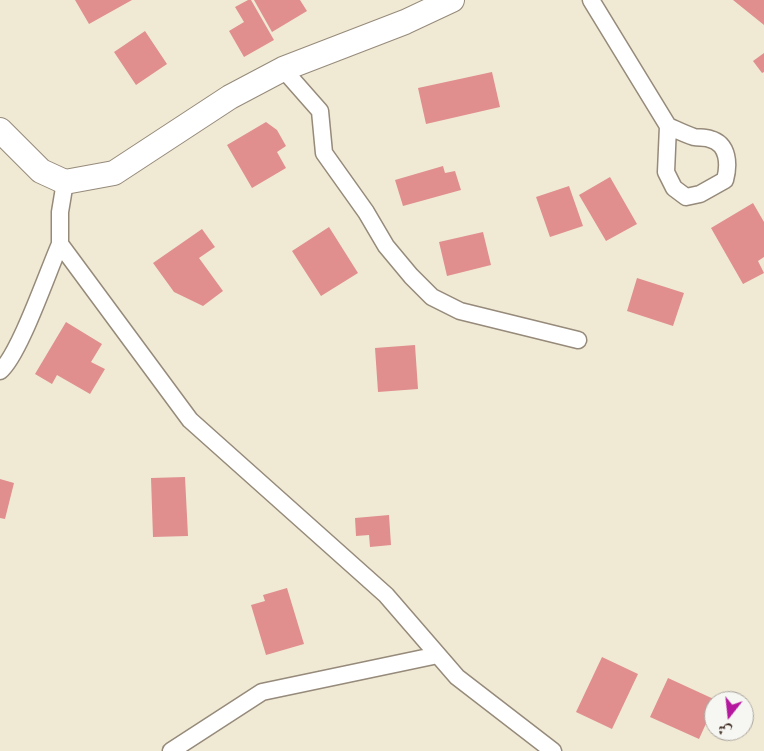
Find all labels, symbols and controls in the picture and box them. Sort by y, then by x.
north arrow [704,691,754,741]
text: ش [716,719,734,740]

